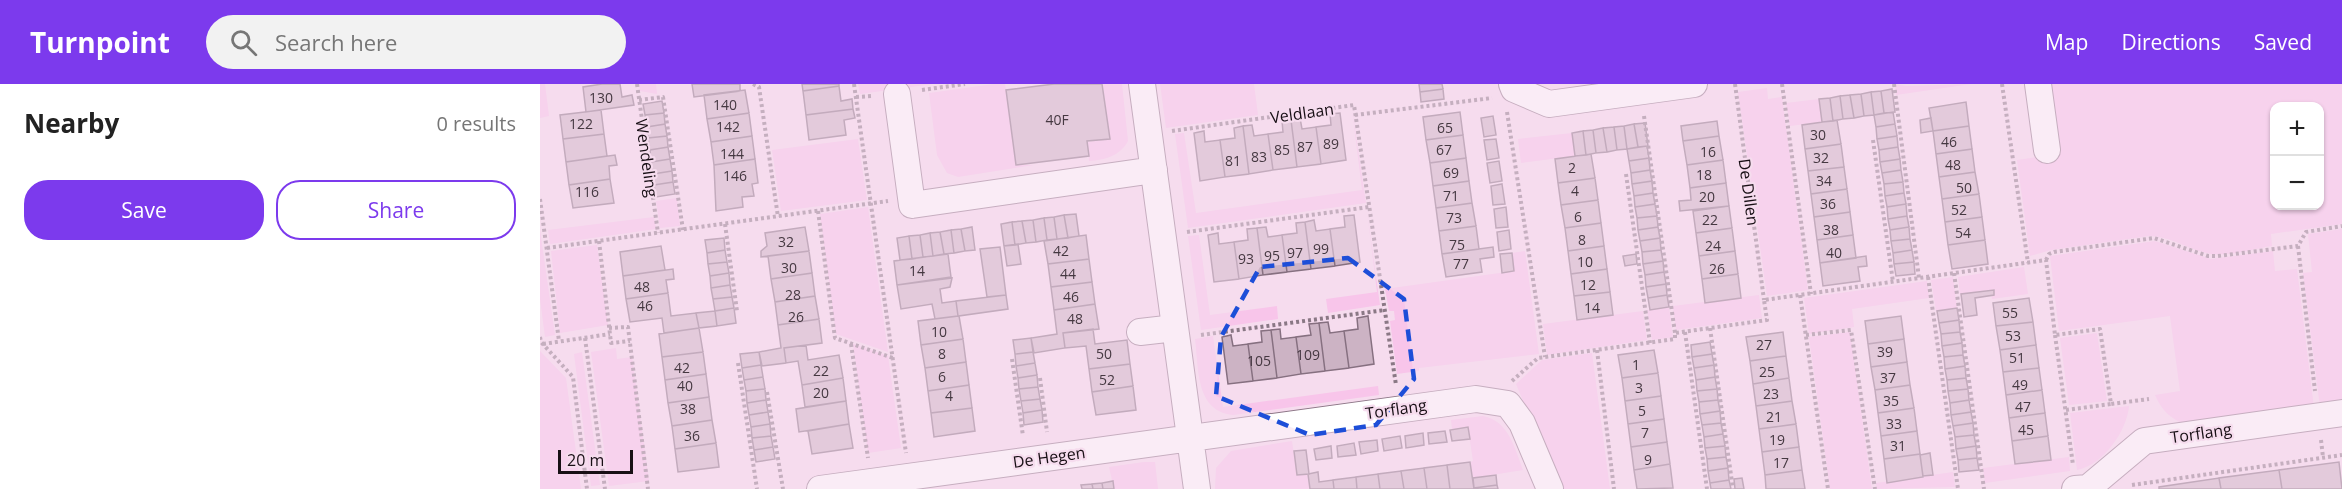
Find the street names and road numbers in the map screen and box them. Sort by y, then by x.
street label: Veldlaan [1269,98,1335,128]
street label: Wendeling [631,117,663,199]
street label: De Dillen [1733,157,1765,227]
street label: Torflang [1364,394,1428,424]
street label: Torflang [2169,418,2233,448]
street label: De Hegen [1011,441,1087,473]

